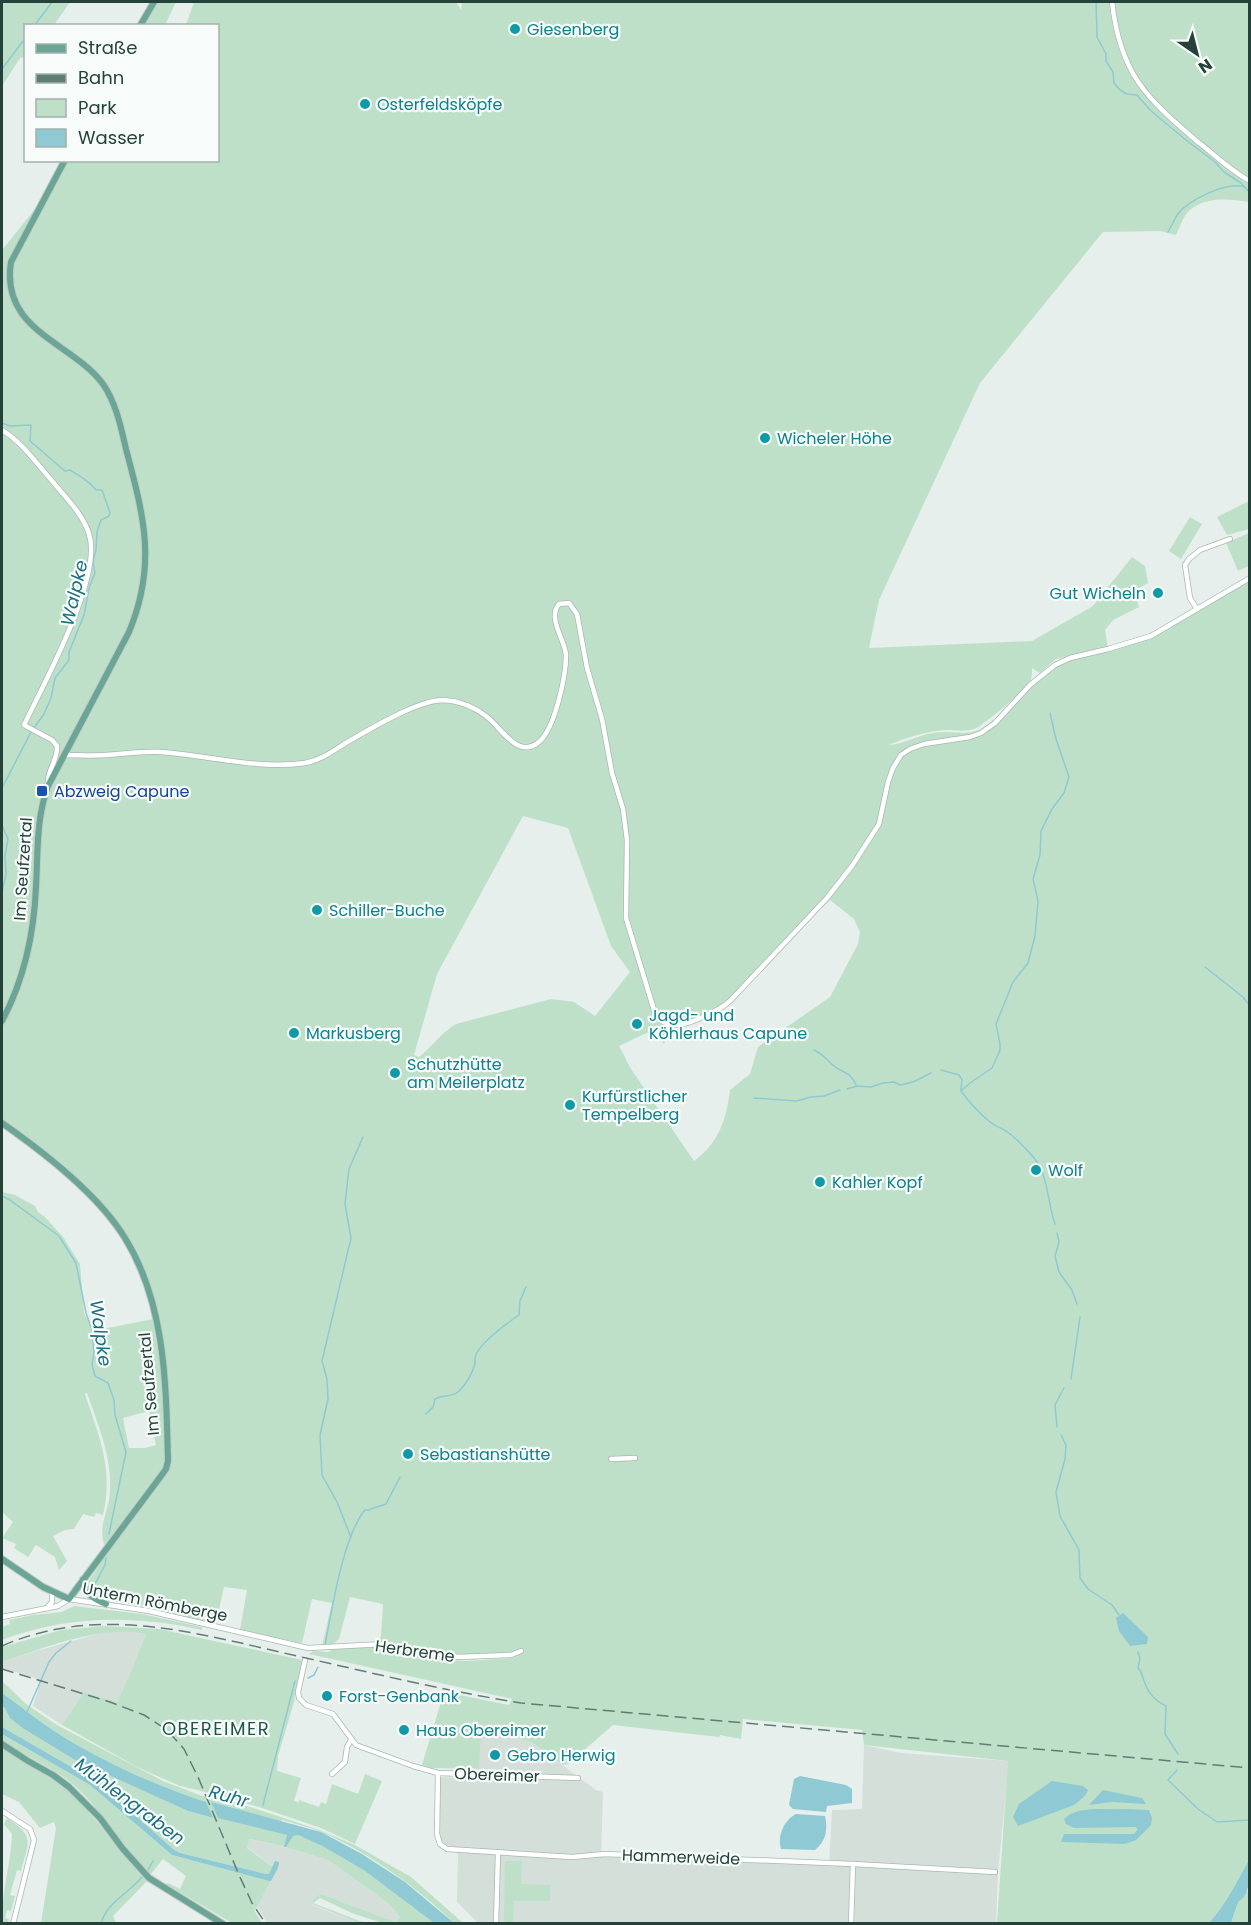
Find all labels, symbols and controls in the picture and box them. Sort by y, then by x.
place label: Giesenberg [527,18,619,41]
marker: Giesenberg [508,22,522,36]
legend [24,24,219,162]
north arrow [1167,24,1227,84]
text: Straße [78,35,137,60]
text: N [1194,53,1217,79]
text: Bahn [78,65,124,90]
place label: Osterfeldsköpfe [377,93,502,116]
text: Park [78,95,117,120]
marker: Osterfeldsköpfe [358,97,372,111]
text: Wasser [78,125,145,150]
place label: Wicheler Höhe [777,427,892,450]
marker: Wicheler Höhe [758,431,772,445]
water label: Walpke [54,558,94,628]
place label: Gut Wicheln [1050,582,1146,605]
marker: Gut Wicheln [1151,586,1165,600]
place label: Abzweig Capune [54,780,189,803]
marker: Abzweig Capune [35,784,49,798]
street label: Im Seufzertal [8,817,38,921]
place label: Schiller-Buche [329,899,445,922]
marker: Schiller-Buche [310,903,324,917]
place label: Jagd- und Köhlerhaus Capune [649,1004,807,1045]
marker: Jagd- und Köhlerhaus Capune [630,1017,644,1031]
place label: Markusberg [306,1022,401,1045]
marker: Markusberg [287,1026,301,1040]
place label: Schutzhütte am Meilerplatz [407,1053,525,1094]
marker: Schutzhütte am Meilerplatz [388,1066,402,1080]
place label: Kurfürstlicher Tempelberg [582,1085,687,1126]
marker: Kurfürstlicher Tempelberg [563,1098,577,1112]
place label: Wolf [1048,1159,1083,1182]
marker: Wolf [1029,1163,1043,1177]
place label: Kahler Kopf [832,1171,923,1194]
marker: Kahler Kopf [813,1175,827,1189]
water label: Walpke [84,1298,118,1368]
street label: Im Seufzertal [133,1332,165,1436]
place label: Sebastianshütte [420,1443,551,1466]
marker: Sebastianshütte [401,1447,415,1461]
street label: Unterm Römberge [80,1577,230,1627]
street label: Herbreme [374,1634,456,1668]
place label: Forst-Genbank [339,1685,460,1708]
marker: Forst-Genbank [320,1689,334,1703]
district label: OBEREIMER [162,1716,270,1741]
place label: Haus Obereimer [416,1719,546,1742]
marker: Haus Obereimer [397,1723,411,1737]
place label: Gebro Herwig [507,1744,616,1767]
marker: Gebro Herwig [488,1748,502,1762]
water label: Mühlengraben [70,1751,190,1851]
street label: Obereimer [454,1762,540,1788]
water label: Ruhr [206,1778,253,1814]
street label: Hammerweide [621,1843,741,1871]

